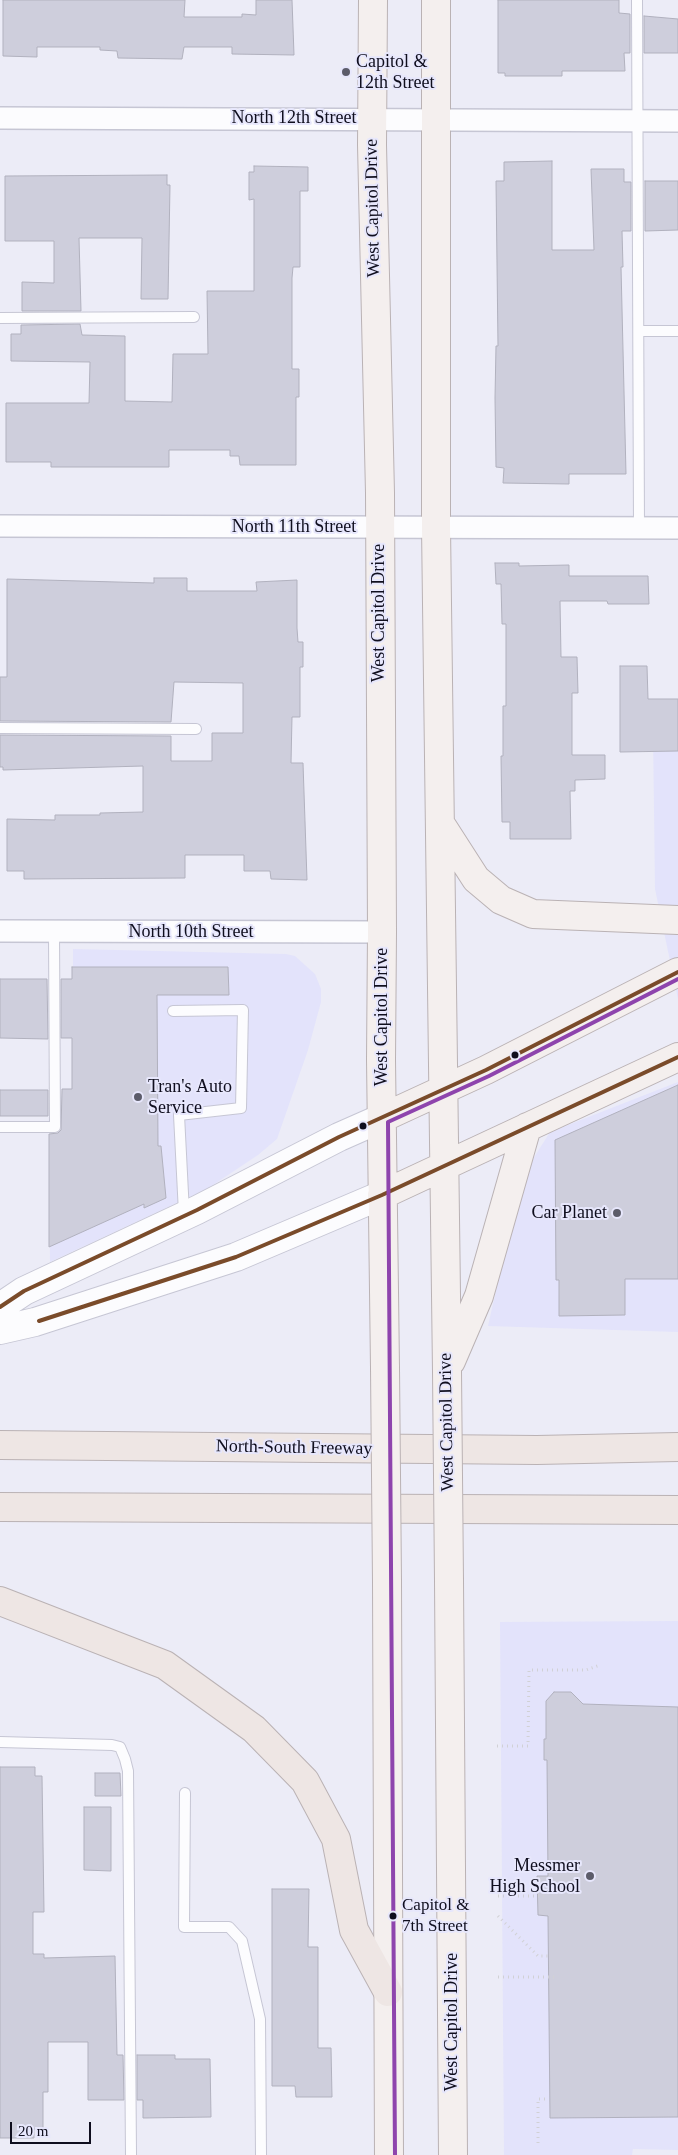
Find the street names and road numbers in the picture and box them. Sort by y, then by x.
street label: North 12th Street [232,107,356,129]
street label: West Capitol Drive [361,139,385,277]
street label: North 11th Street [232,516,356,538]
street label: West Capitol Drive [368,544,390,682]
street label: North 10th Street [129,921,253,943]
street label: West Capitol Drive [371,948,393,1086]
street label: West Capitol Drive [435,1353,459,1491]
street label: North-South Freeway [216,1436,372,1460]
street label: West Capitol Drive [441,1953,463,2091]

